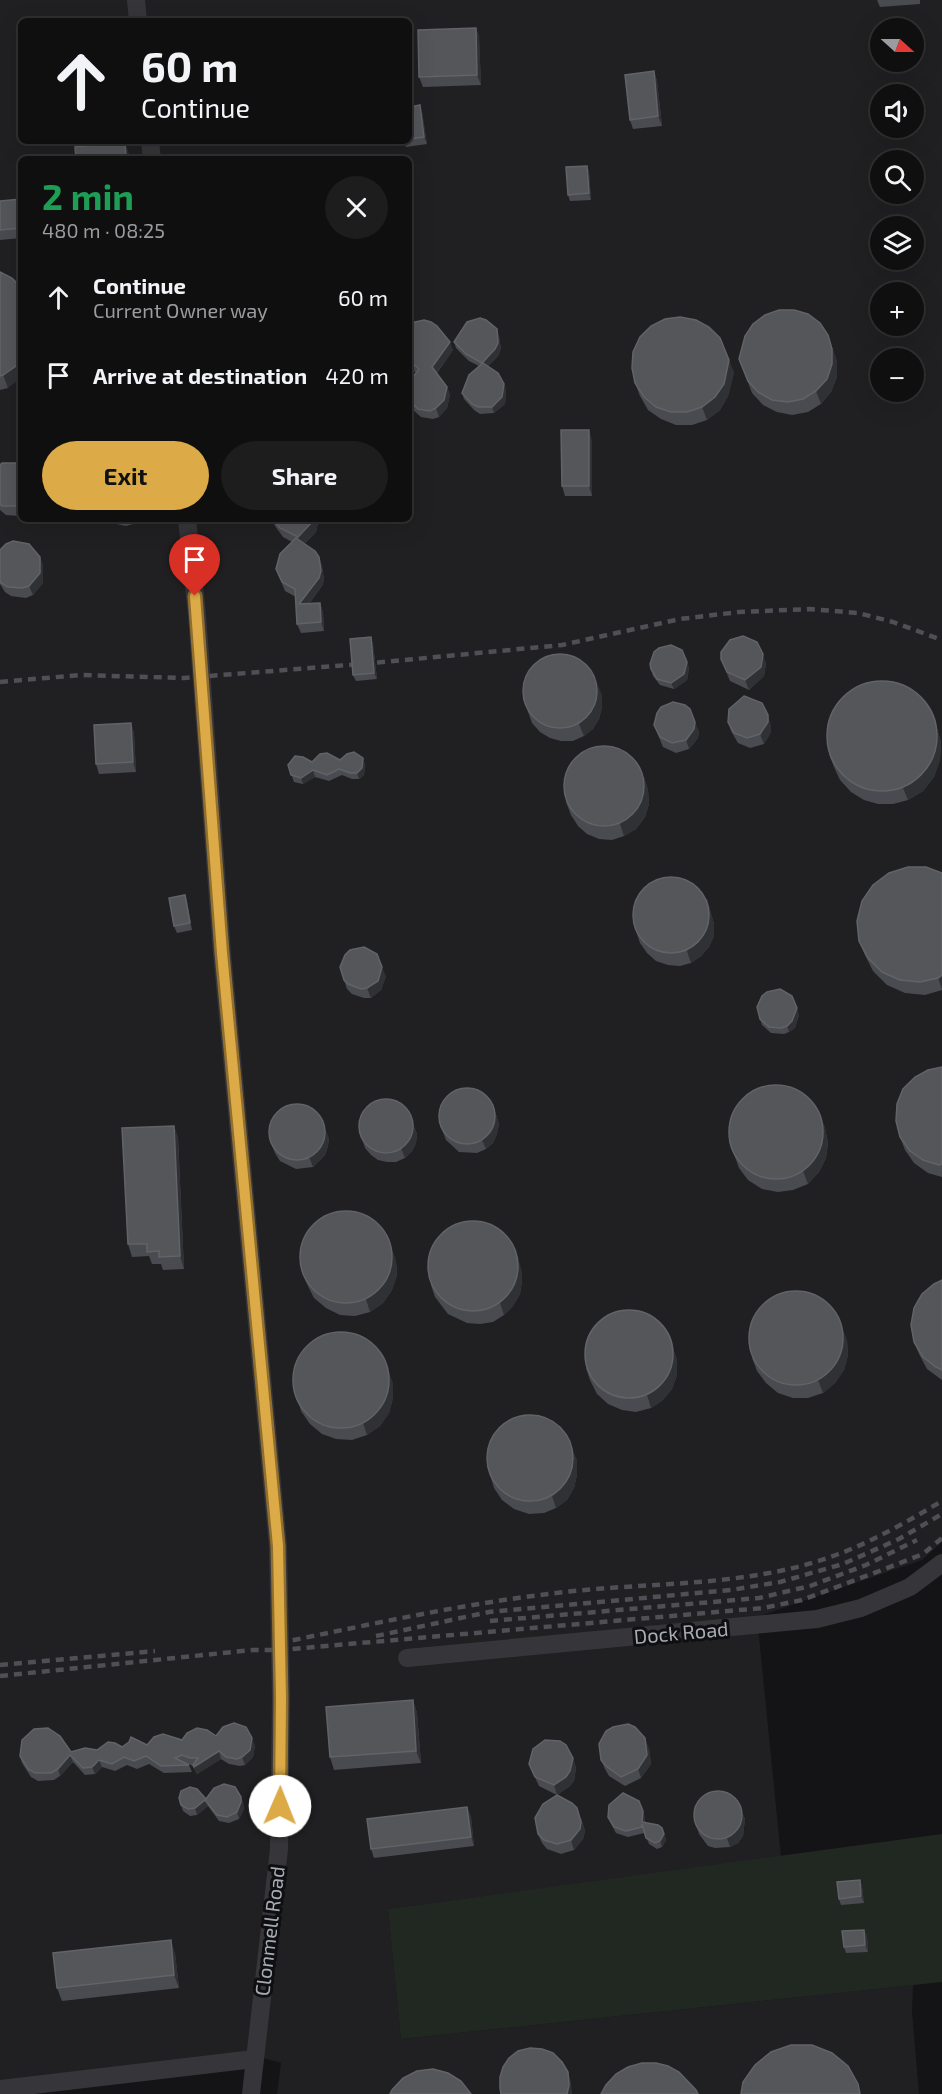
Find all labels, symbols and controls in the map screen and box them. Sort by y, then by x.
north arrow [870,18,924,72]
map controls [870,18,924,402]
text: 60 m [141,40,238,90]
icon: ahead [42,42,120,120]
button: sound [870,84,924,138]
text: Continue [141,91,250,123]
button: search [870,150,924,204]
text: 2 min [42,174,134,217]
button: close [325,176,388,239]
button: layers [870,216,924,270]
text: 480 m · 08:25 [42,218,165,242]
text: Continue [93,272,186,298]
icon: ahead [42,281,75,314]
button: + [870,282,924,336]
text: 60 m [338,284,388,310]
text: Current Owner way [93,298,268,322]
button: − [870,348,924,402]
icon: arrive [42,359,75,392]
text: Arrive at destination [93,362,307,388]
text: 420 m [325,362,389,388]
button: Exit [42,441,209,510]
button: Share [221,441,388,510]
pin [169,534,220,596]
icon: arrive [178,543,211,576]
street label: Dock Road [633,1616,729,1648]
position arrow [248,1774,312,1838]
street label: Clonmell Road [249,1865,289,1997]

